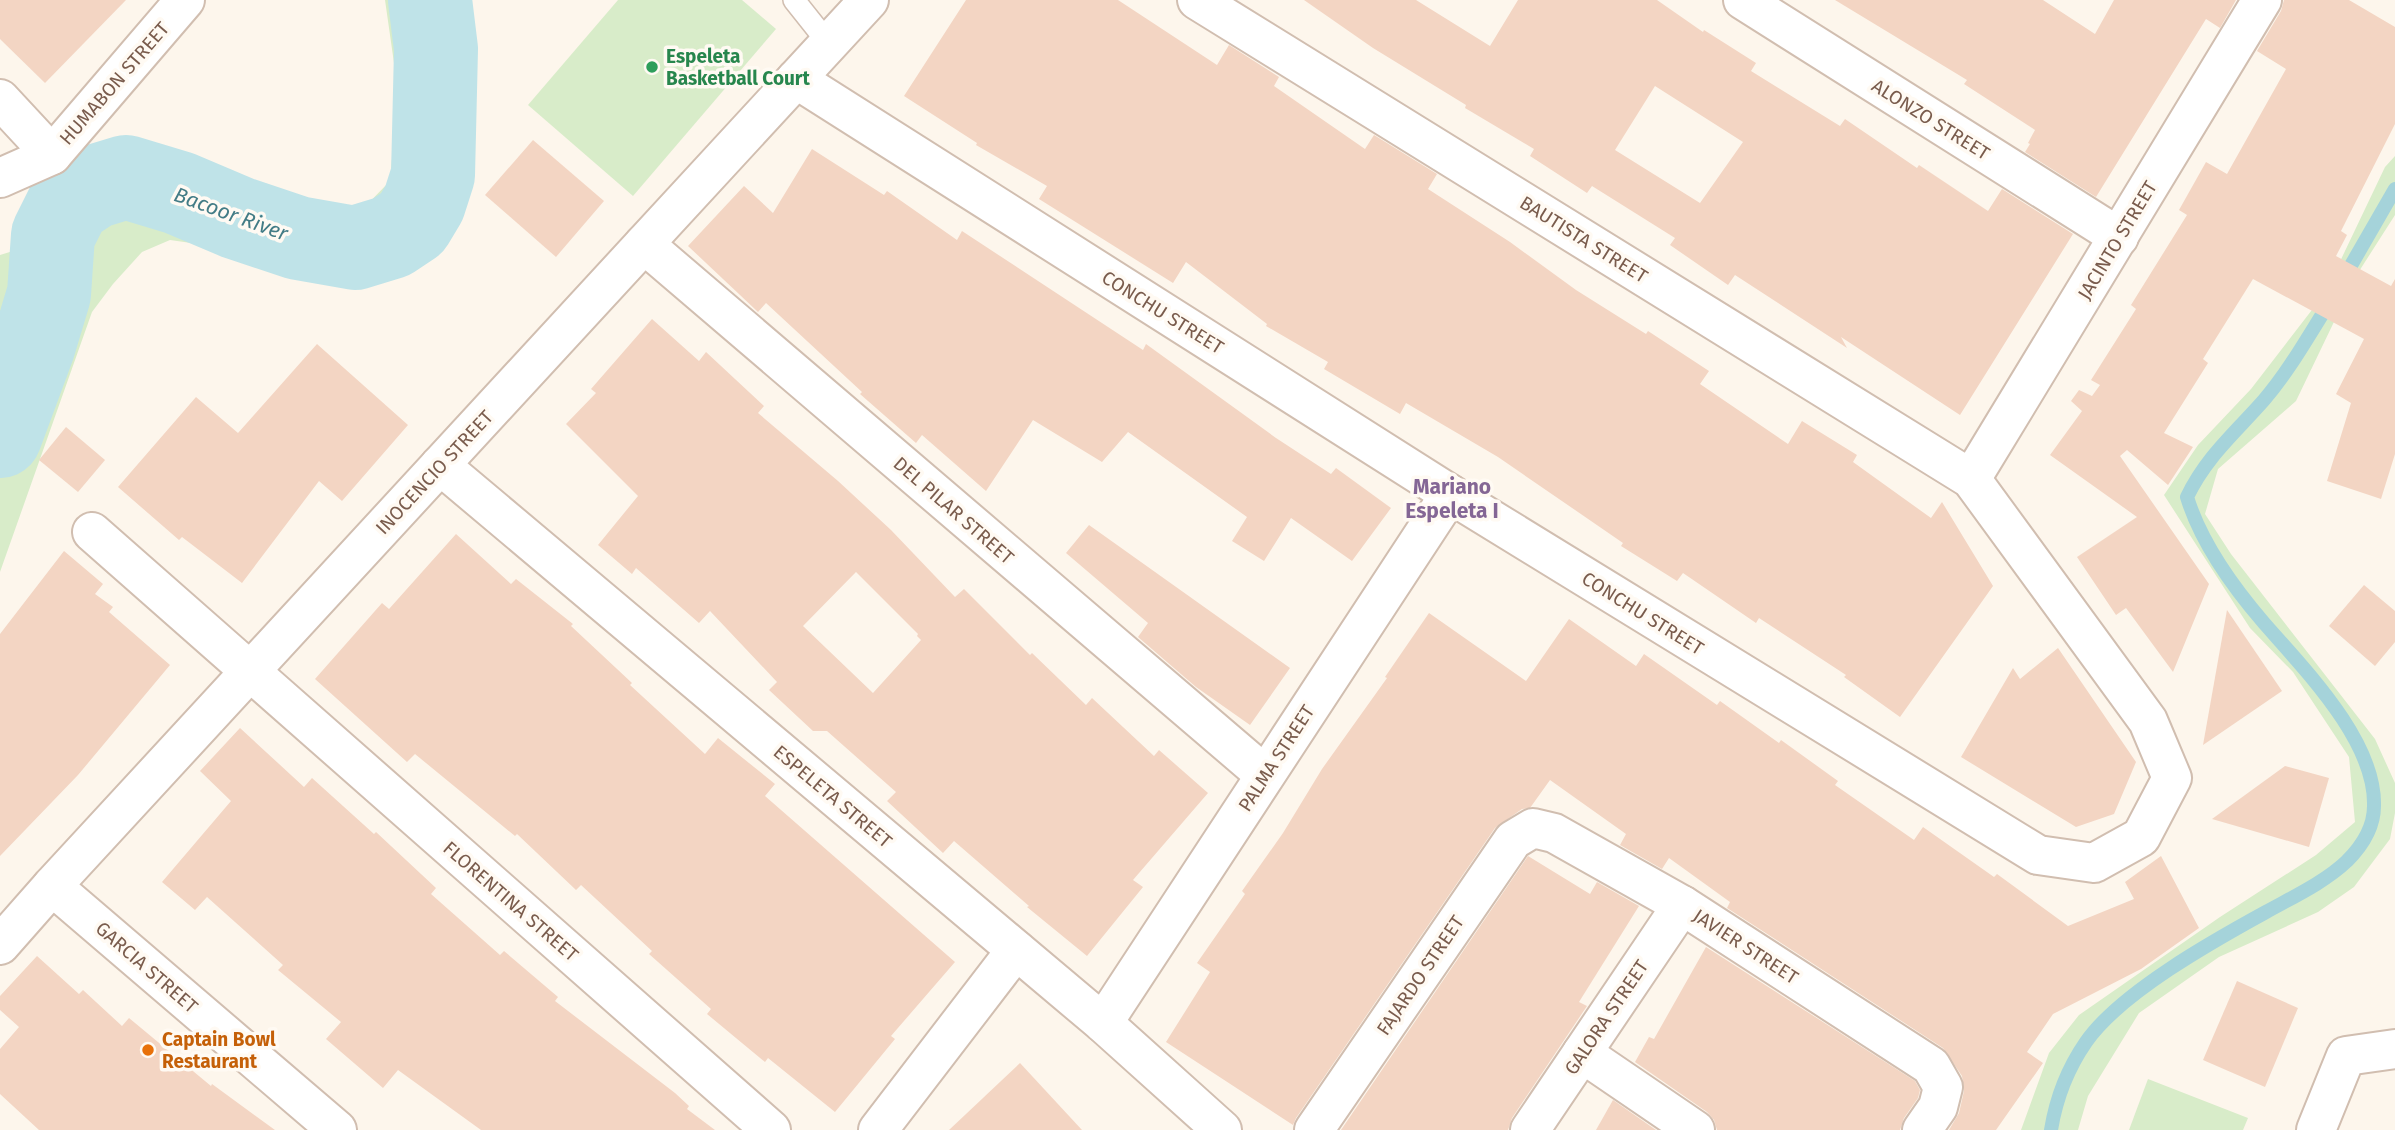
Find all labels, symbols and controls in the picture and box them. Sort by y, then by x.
street label: HUMABON STREET [55,17,174,149]
place label: Espeleta Basketball Court [666,45,810,90]
marker: Espeleta Basketball Court [644,59,660,75]
street label: ALONZO STREET [1868,74,1994,165]
street label: JACINTO STREET [2073,177,2162,304]
water label: Bacoor River [171,181,292,247]
street label: BAUTISTA STREET [1516,191,1652,288]
street label: CONCHU STREET [1098,266,1228,359]
street label: INOCENCIO STREET [371,405,498,539]
street label: DEL PILAR STREET [889,452,1019,569]
district label: Mariano Espeleta I [1405,474,1499,524]
street label: CONCHU STREET [1578,567,1708,660]
street label: PALMA STREET [1234,701,1319,816]
street label: ESPELETA STREET [769,740,897,853]
street label: FLORENTINA STREET [438,836,583,966]
street label: JAVIER STREET [1689,904,1803,989]
street label: FAJARDO STREET [1372,911,1469,1039]
street label: GARCIA STREET [91,917,203,1018]
street label: GALORA STREET [1560,955,1653,1079]
place label: Captain Bowl Restaurant [162,1028,276,1073]
marker: Captain Bowl Restaurant [140,1042,156,1058]

